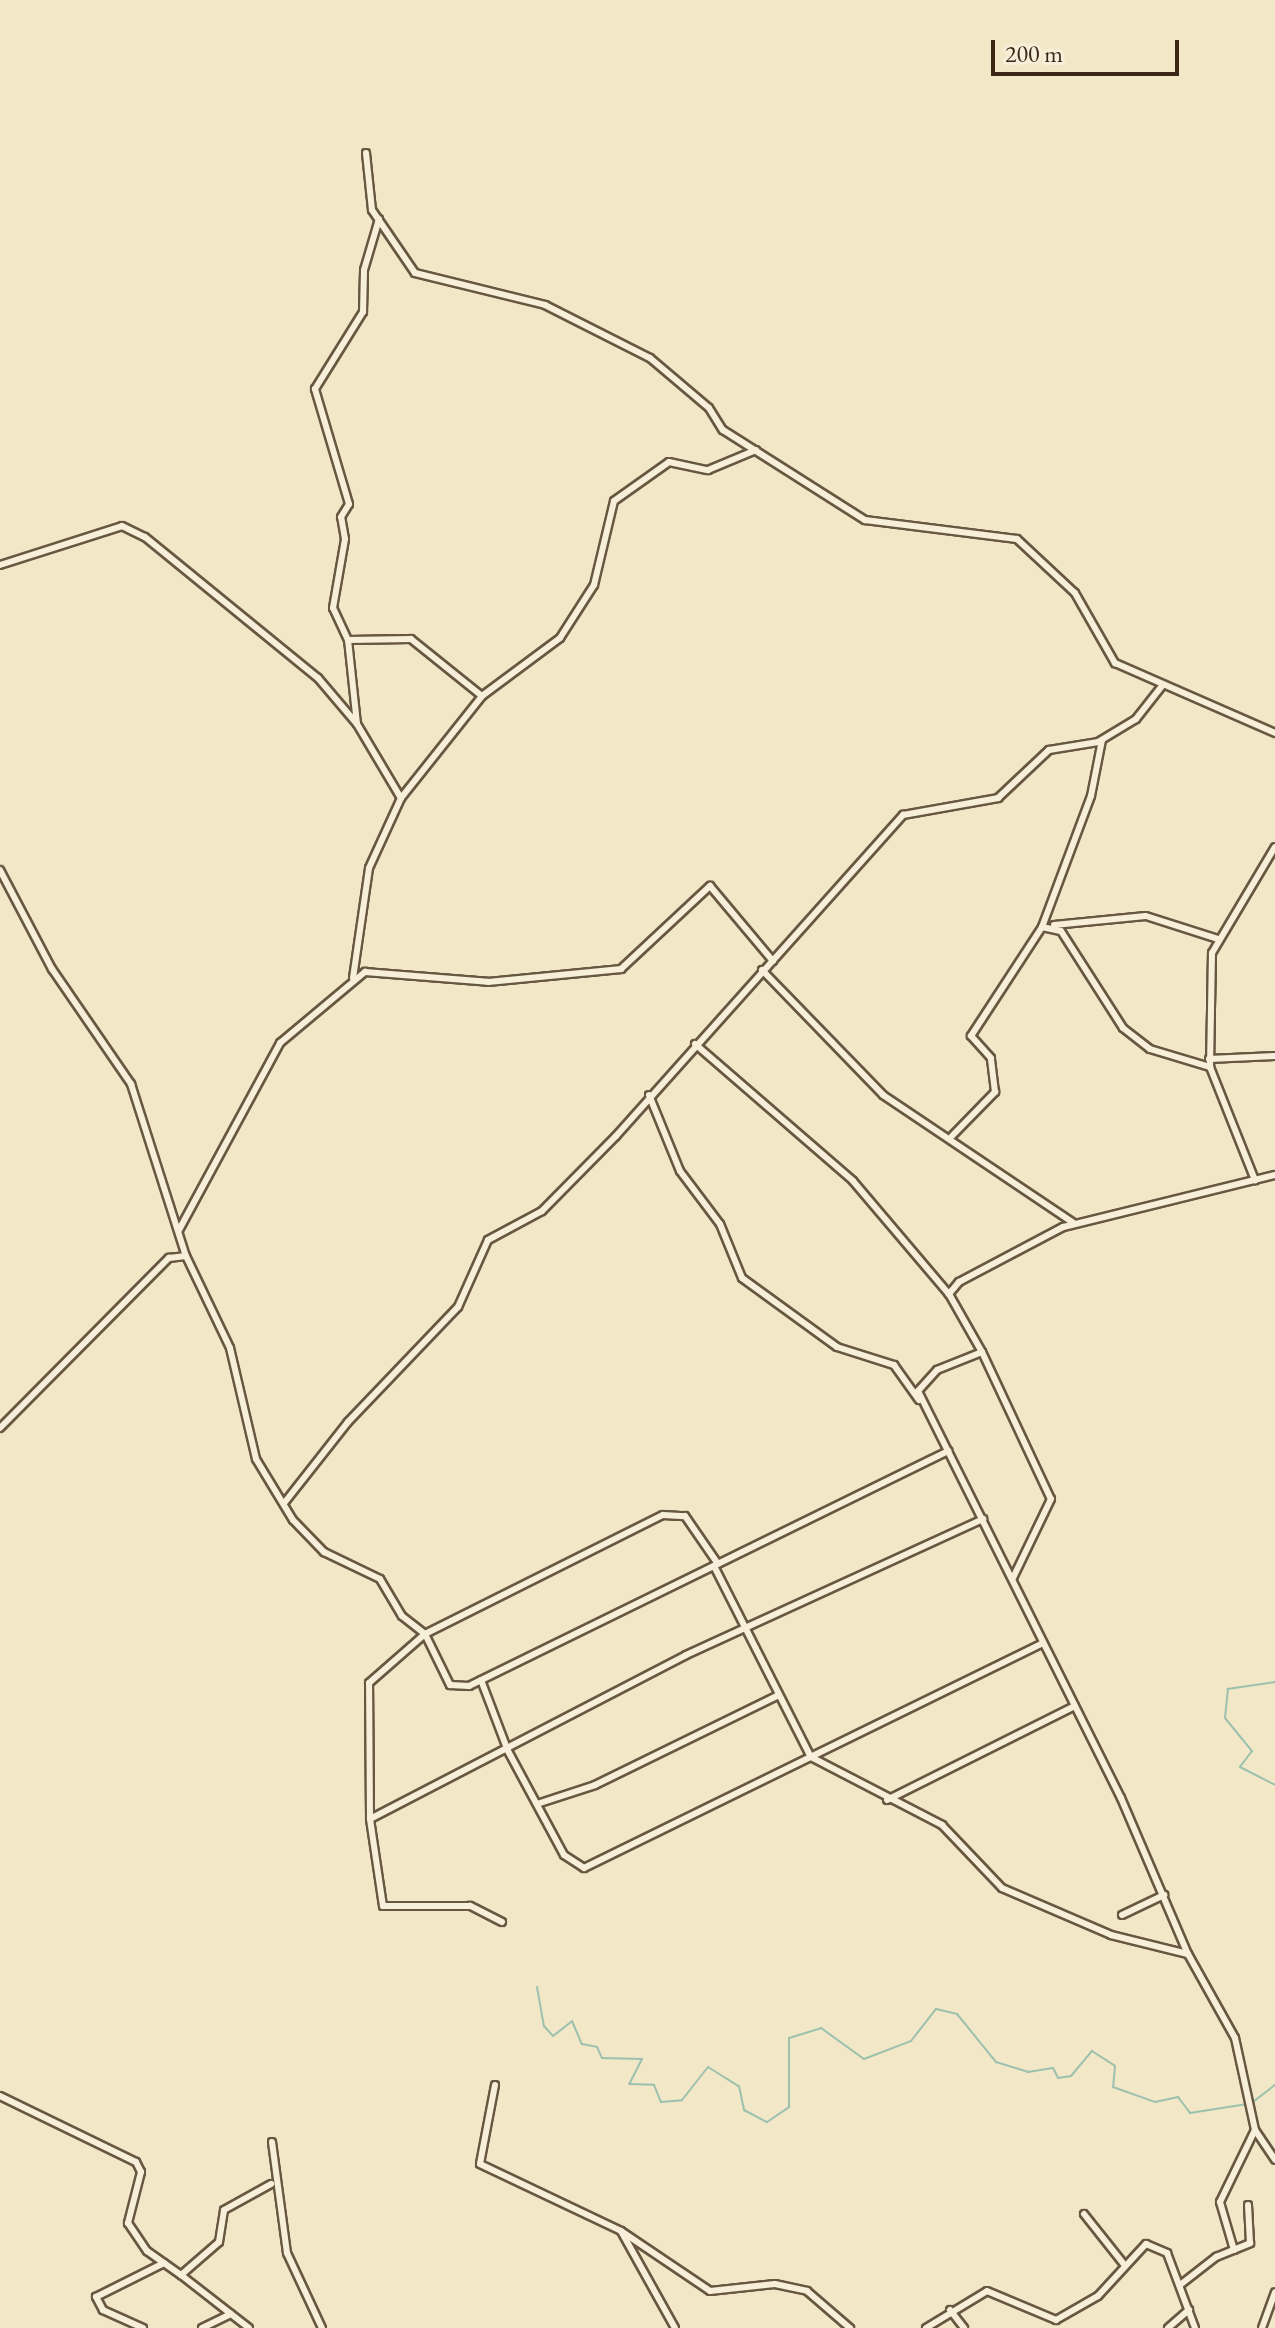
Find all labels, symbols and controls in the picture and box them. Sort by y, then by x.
scale bar [995,24,1183,74]
text: 200 m [1005,38,1063,69]

